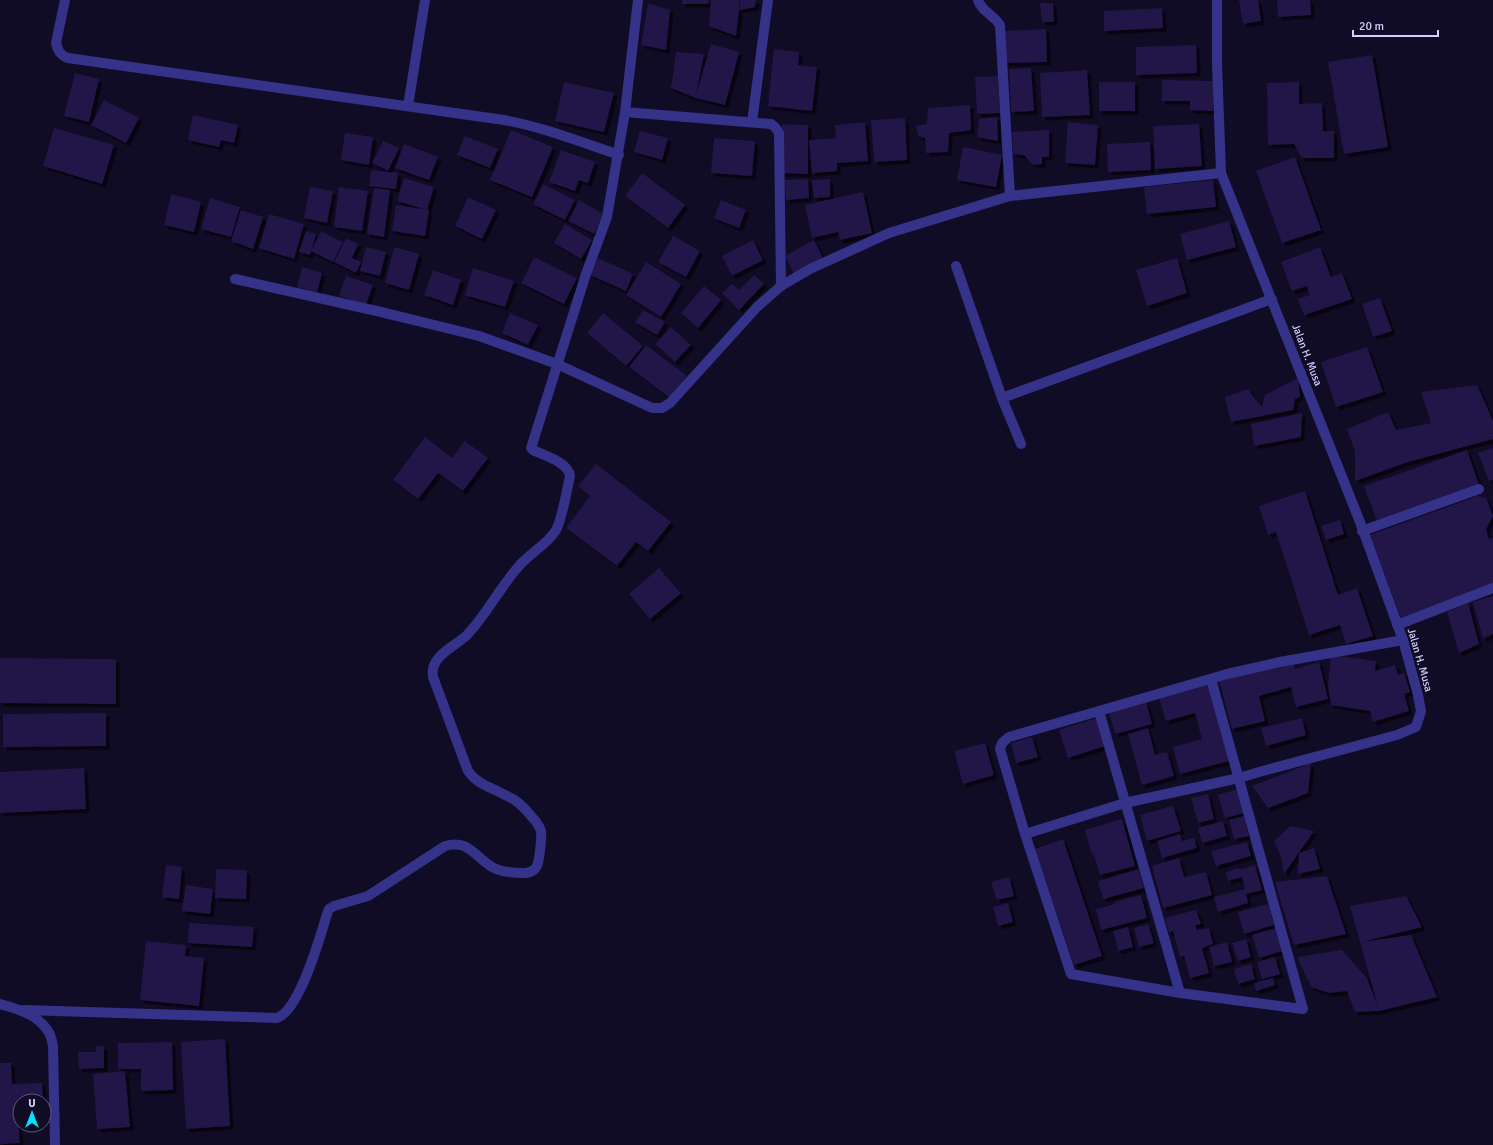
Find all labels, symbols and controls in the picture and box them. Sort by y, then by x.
scale bar [1353,12,1438,38]
text: 20 m [1359,19,1384,34]
street label: Jalan H. Musa [1289,322,1325,388]
street label: Jalan H. Musa [1405,627,1435,694]
north arrow [12,1093,52,1133]
text: U [28,1097,36,1110]

